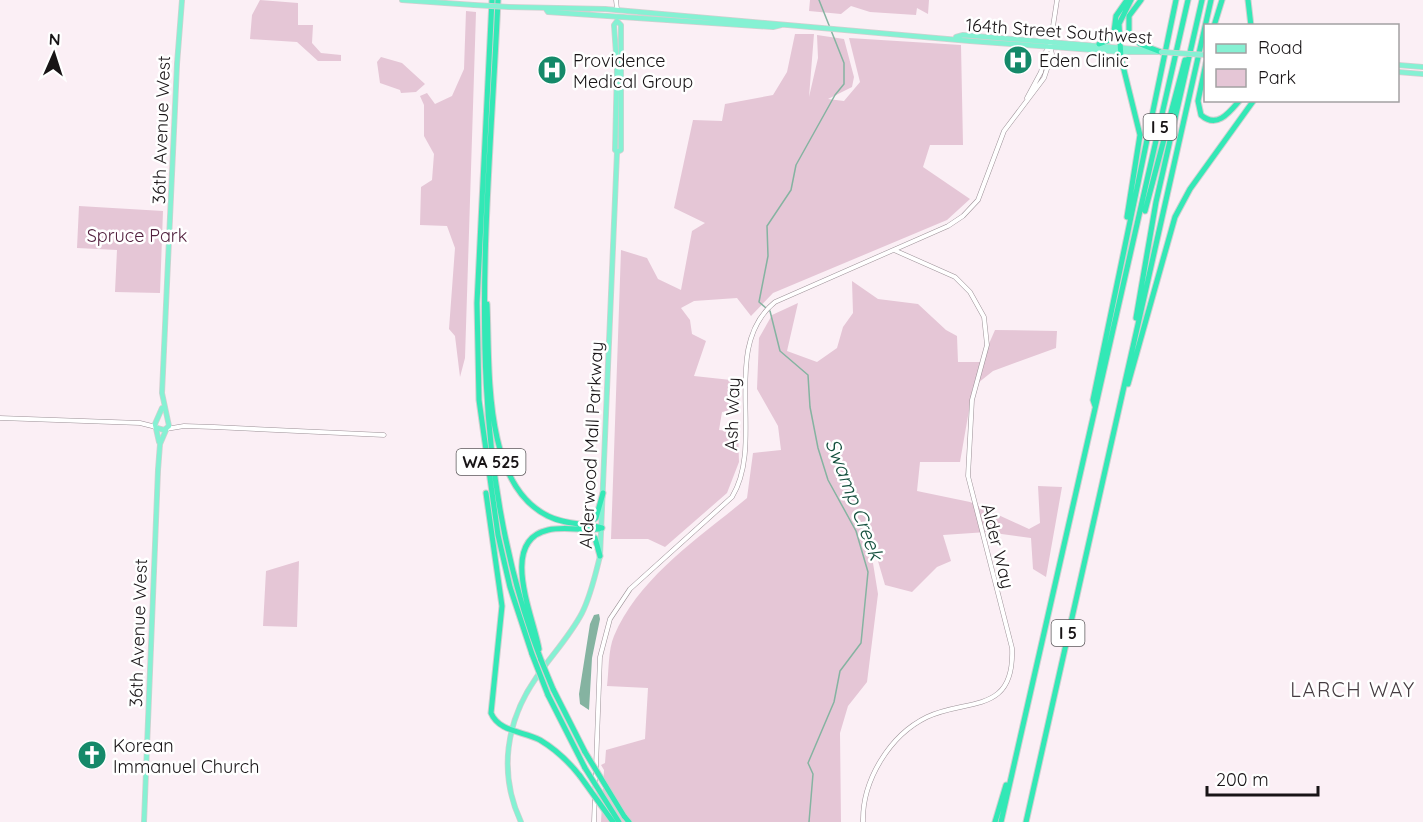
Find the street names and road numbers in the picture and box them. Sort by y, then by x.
street label: 164th Street Southwest [965,13,1153,49]
street label: 36th Avenue West [147,55,175,205]
road number: I 5 [1144,114,1176,140]
street label: Alderwood Mall Parkway [574,341,608,549]
street label: Ash Way [719,377,745,451]
road number: WA 525 [456,449,526,475]
street label: Alder Way [976,501,1020,591]
street label: 36th Avenue West [124,558,152,708]
road number: I 5 [1052,620,1084,646]

